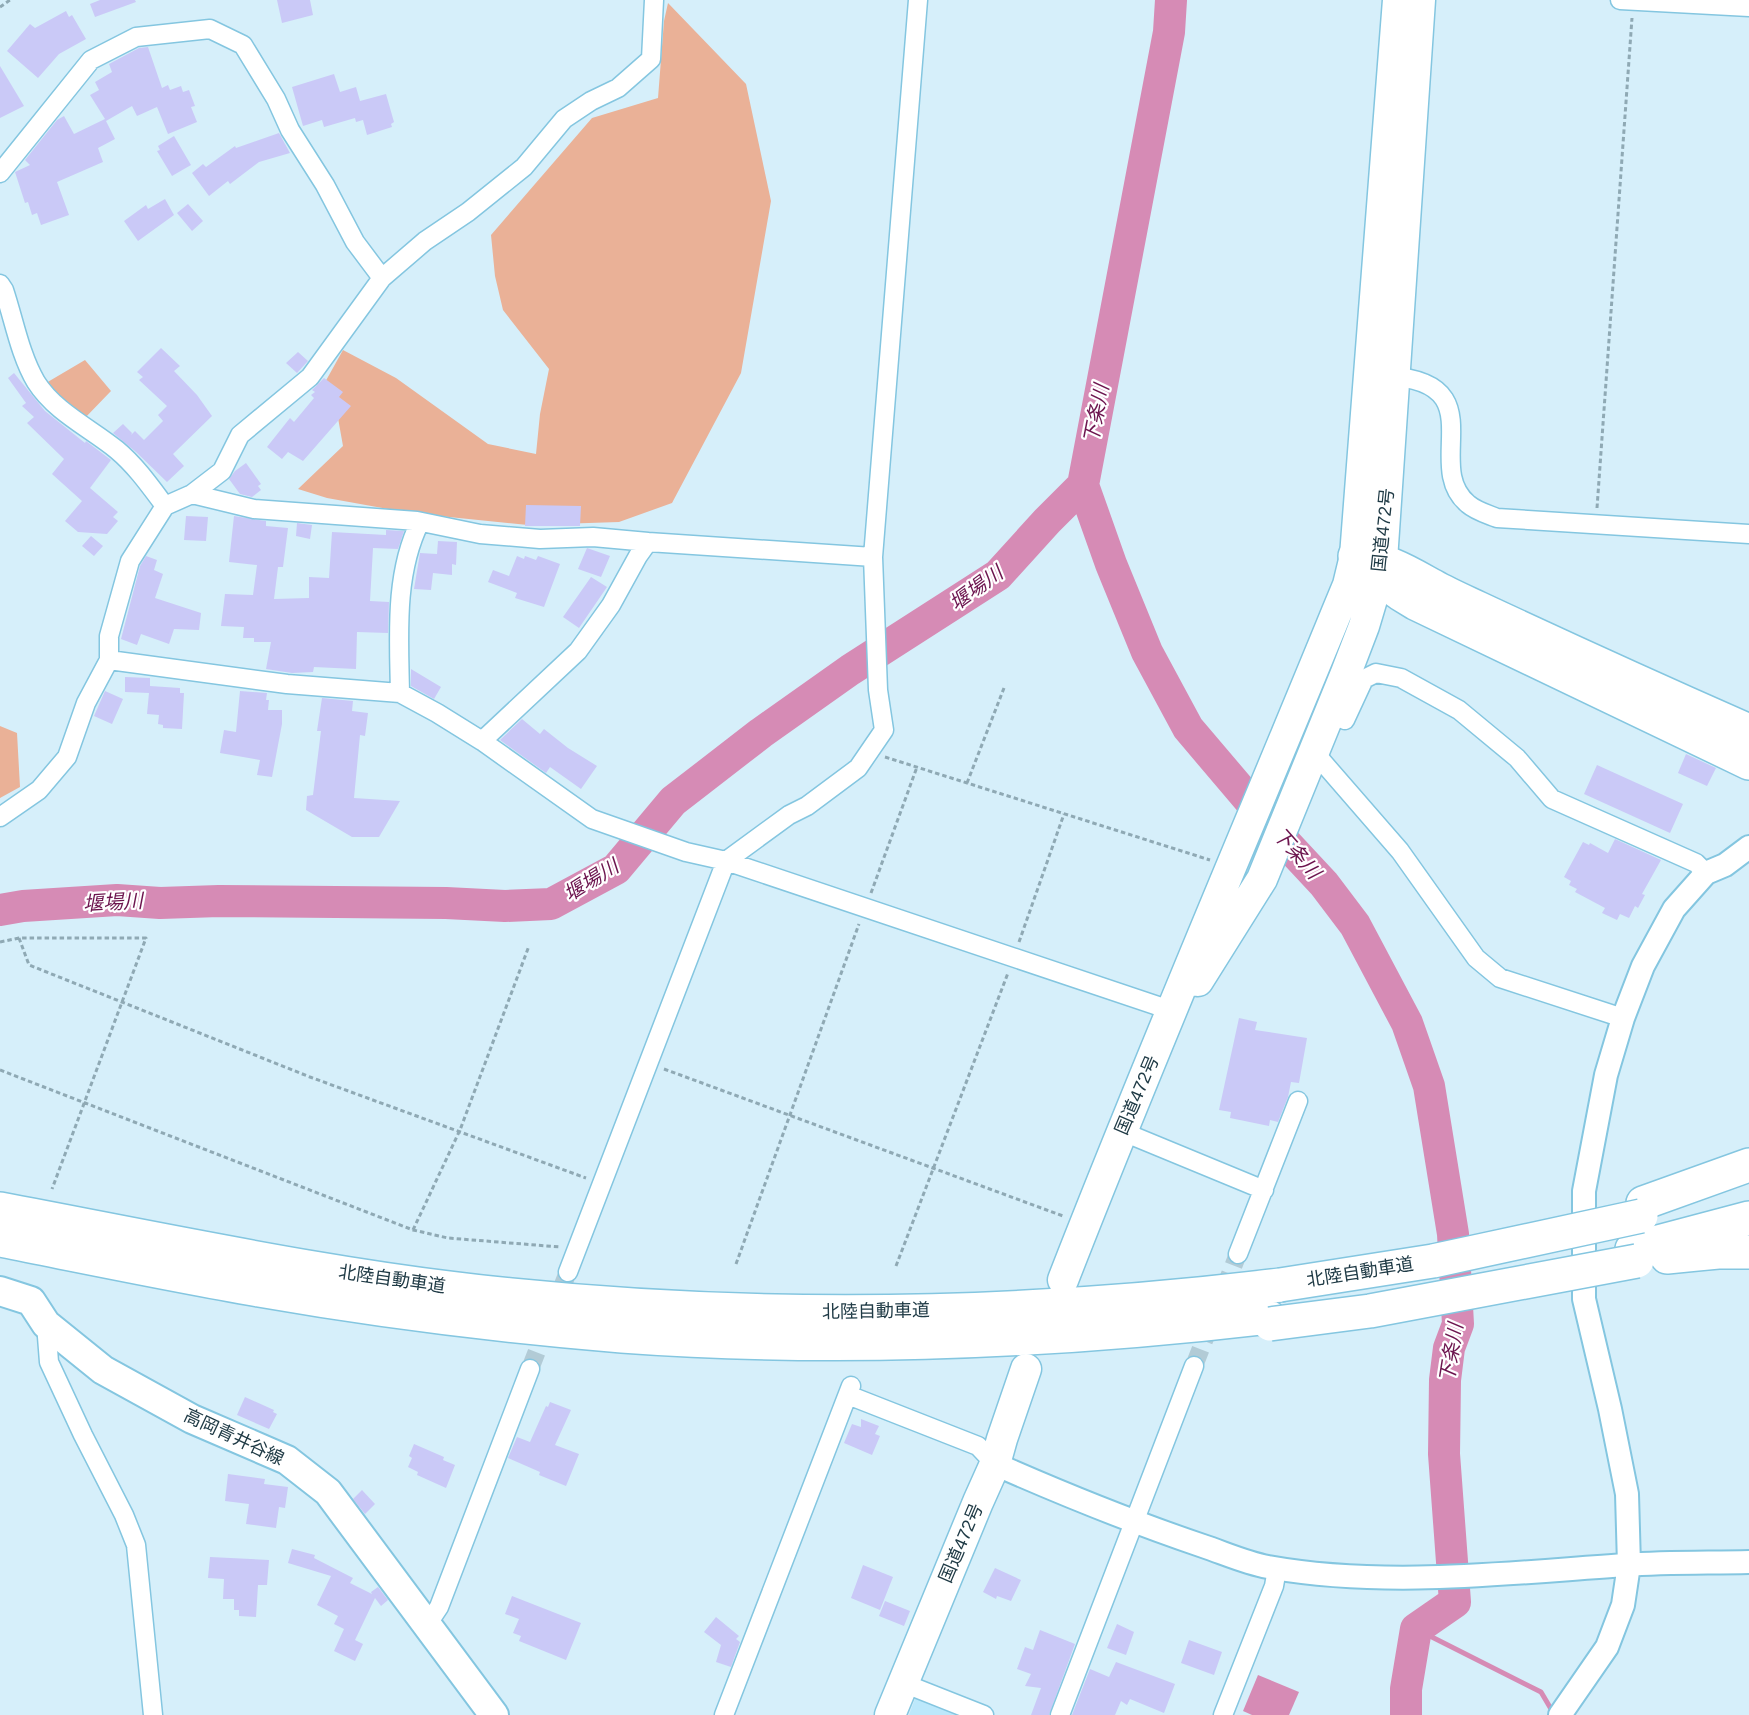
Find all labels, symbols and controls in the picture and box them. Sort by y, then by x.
water label: 下条川 [1079,380,1113,446]
street label: 国道472号 [1369,487,1397,573]
water label: 堰場川 [945,560,1008,615]
water label: 下条川 [1269,823,1326,884]
water label: 堰場川 [560,854,624,905]
water label: 堰場川 [82,889,146,915]
street label: 国道472号 [1111,1052,1163,1138]
street label: 北陸自動車道 [1305,1254,1415,1290]
street label: 北陸自動車道 [337,1262,447,1296]
street label: 北陸自動車道 [822,1300,930,1322]
water label: 下条川 [1435,1320,1467,1384]
street label: 高岡青井谷線 [181,1405,287,1469]
street label: 国道472号 [935,1500,987,1586]

